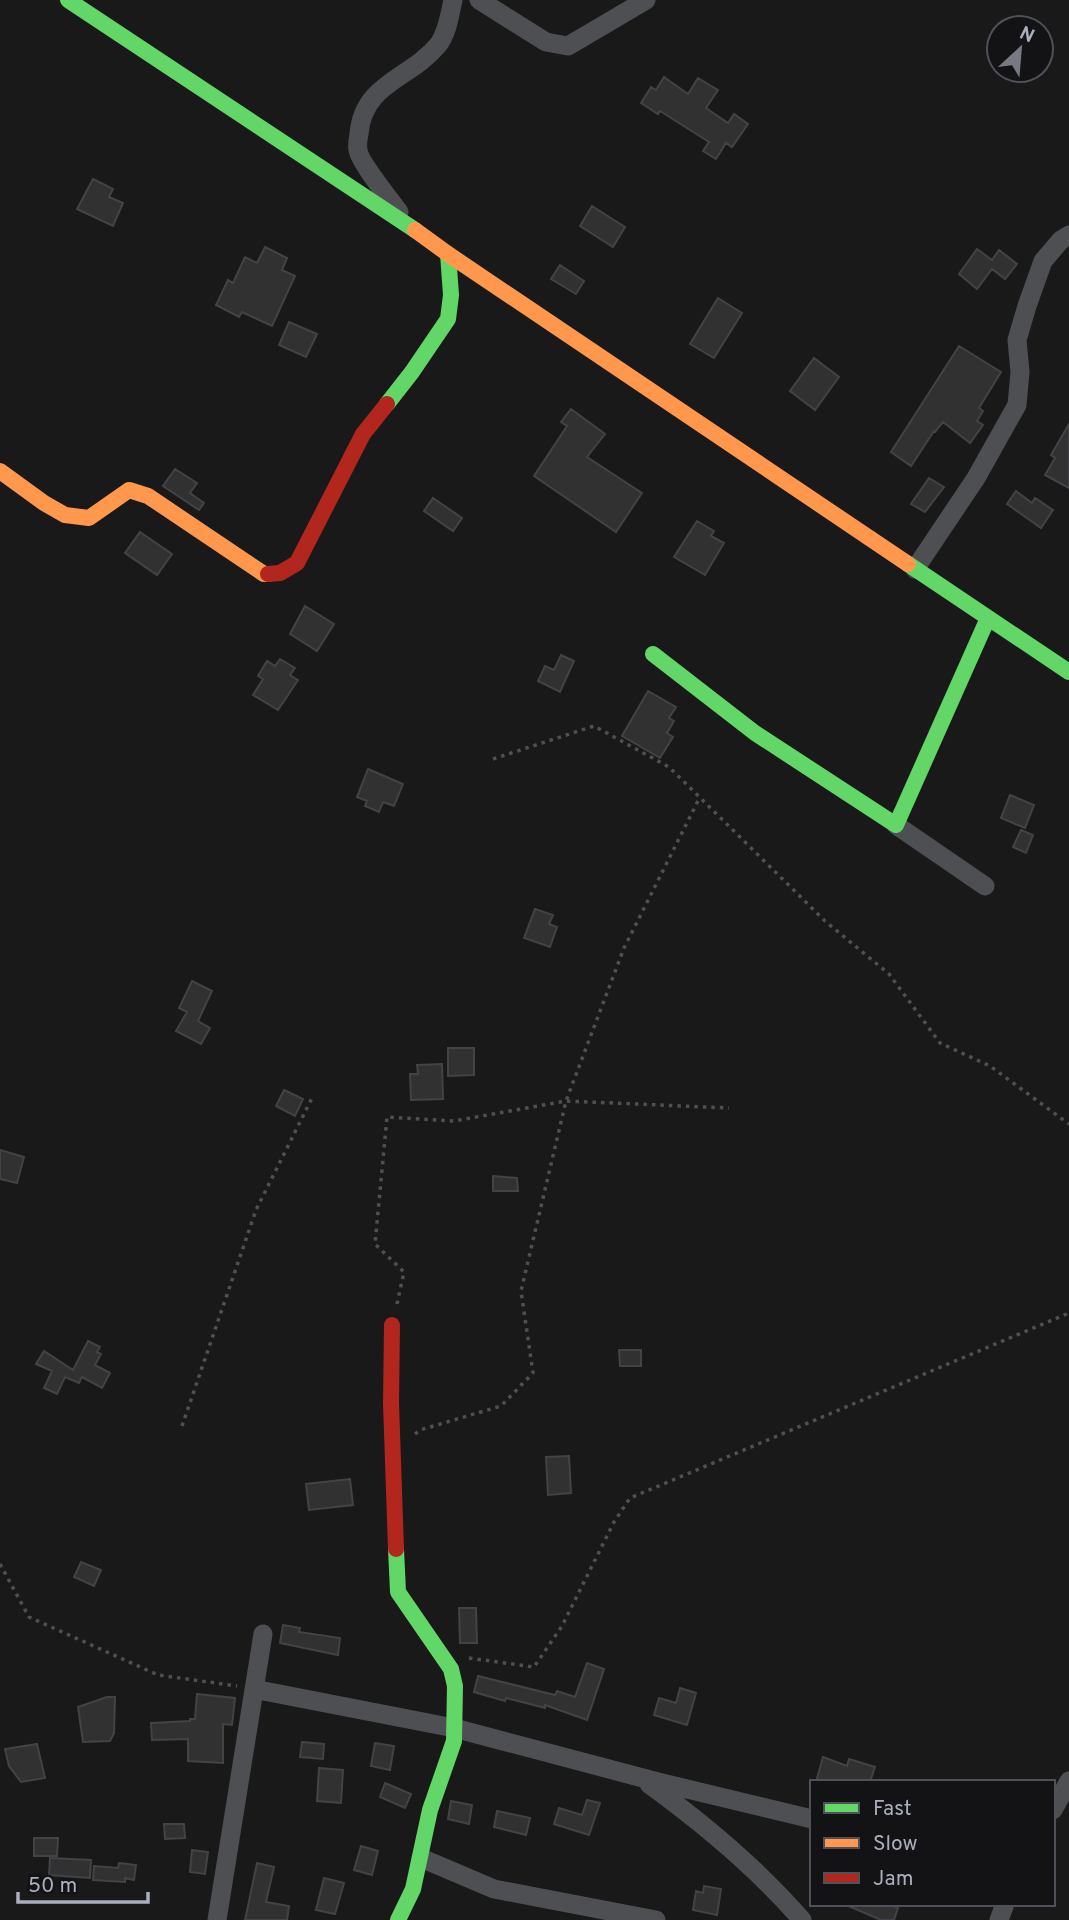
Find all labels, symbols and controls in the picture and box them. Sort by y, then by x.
north arrow [985,14,1055,84]
text: N [1015,22,1038,49]
legend [810,1780,1055,1906]
text: Fast [873,1796,912,1823]
text: Slow [873,1831,918,1858]
scale bar [18,1860,147,1904]
text: Jam [873,1866,914,1893]
text: 50 m [28,1873,77,1900]

